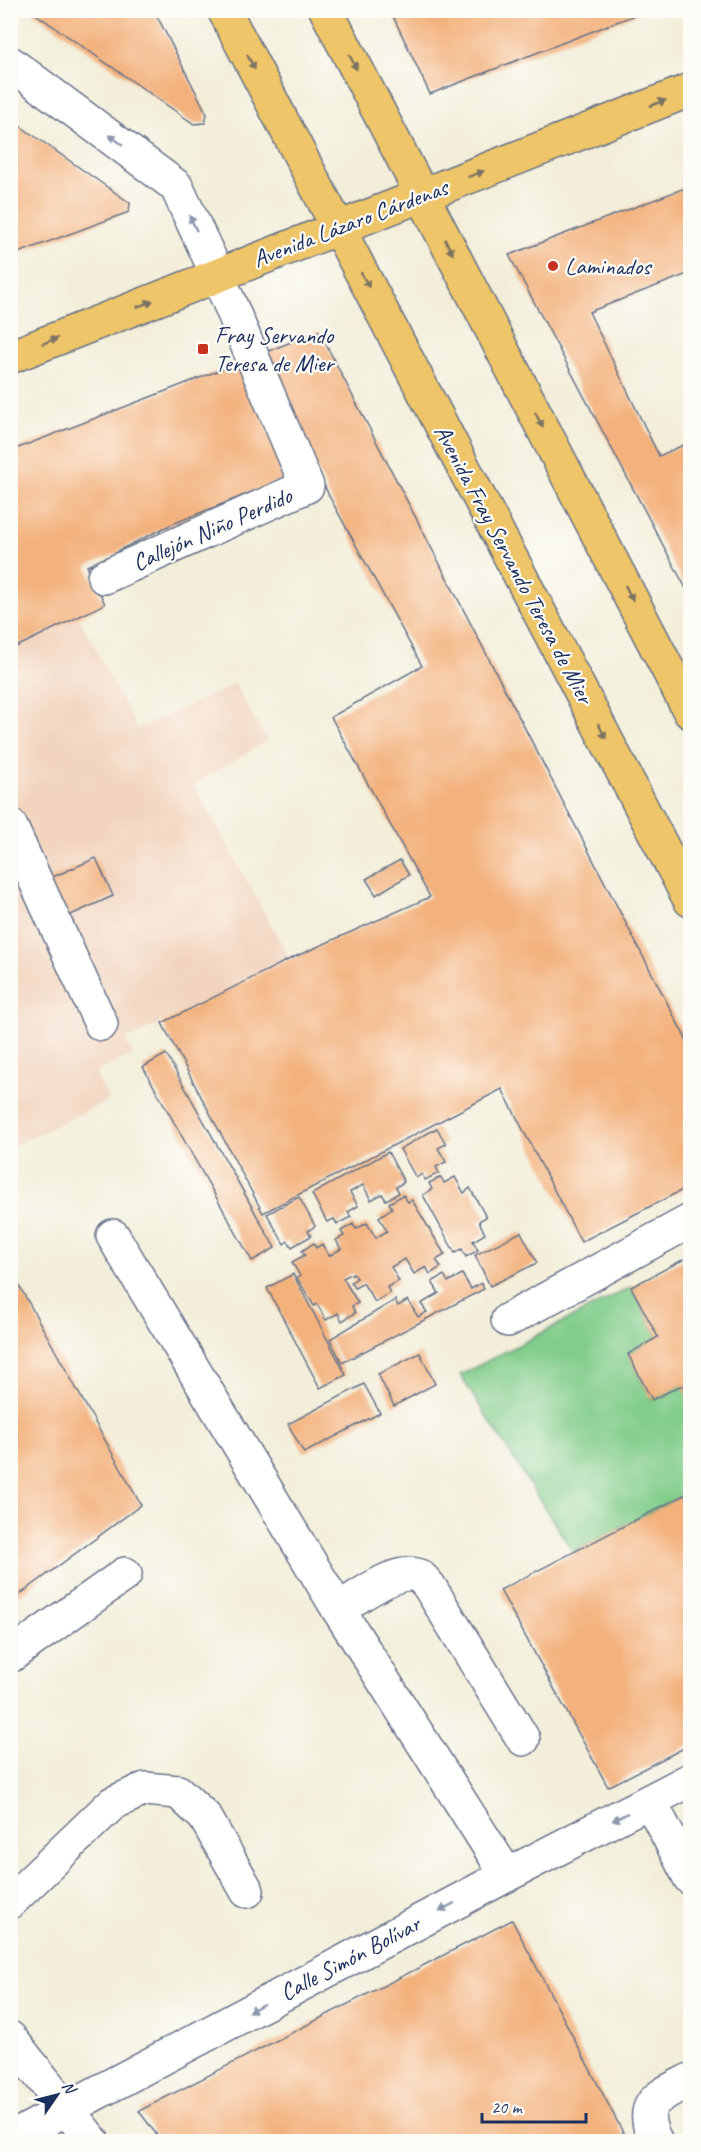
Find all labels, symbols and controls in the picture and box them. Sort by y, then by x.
one-way arrow [246,54,256,71]
one-way arrow [348,54,358,71]
one-way arrow [649,97,667,107]
one-way arrow [109,135,124,147]
one-way arrow [467,169,485,178]
street label: Avenida Lázaro Cárdenas [248,171,454,274]
one-way arrow [189,214,198,231]
one-way arrow [444,239,454,256]
place label: Laminados [565,251,653,281]
marker: Laminados [546,259,560,273]
one-way arrow [360,271,370,288]
one-way arrow [136,299,154,309]
place label: Fray Servando Teresa de Mier [215,320,336,378]
one-way arrow [42,336,60,346]
marker: Fray Servando Teresa de Mier [196,342,210,356]
one-way arrow [534,412,544,429]
street label: Avenida Fray Servando Teresa de Mier [428,419,601,711]
street label: Callejón Niño Perdido [128,480,298,578]
one-way arrow [624,585,634,602]
one-way arrow [597,723,607,740]
one-way arrow [611,1812,628,1821]
one-way arrow [438,1902,455,1912]
street label: Calle Simón Bolívar [275,1907,427,2008]
one-way arrow [248,2003,265,2013]
north arrow [27,2065,87,2125]
text: N [57,2077,81,2099]
scale bar [482,2086,586,2124]
text: 20 m [491,2096,524,2118]

